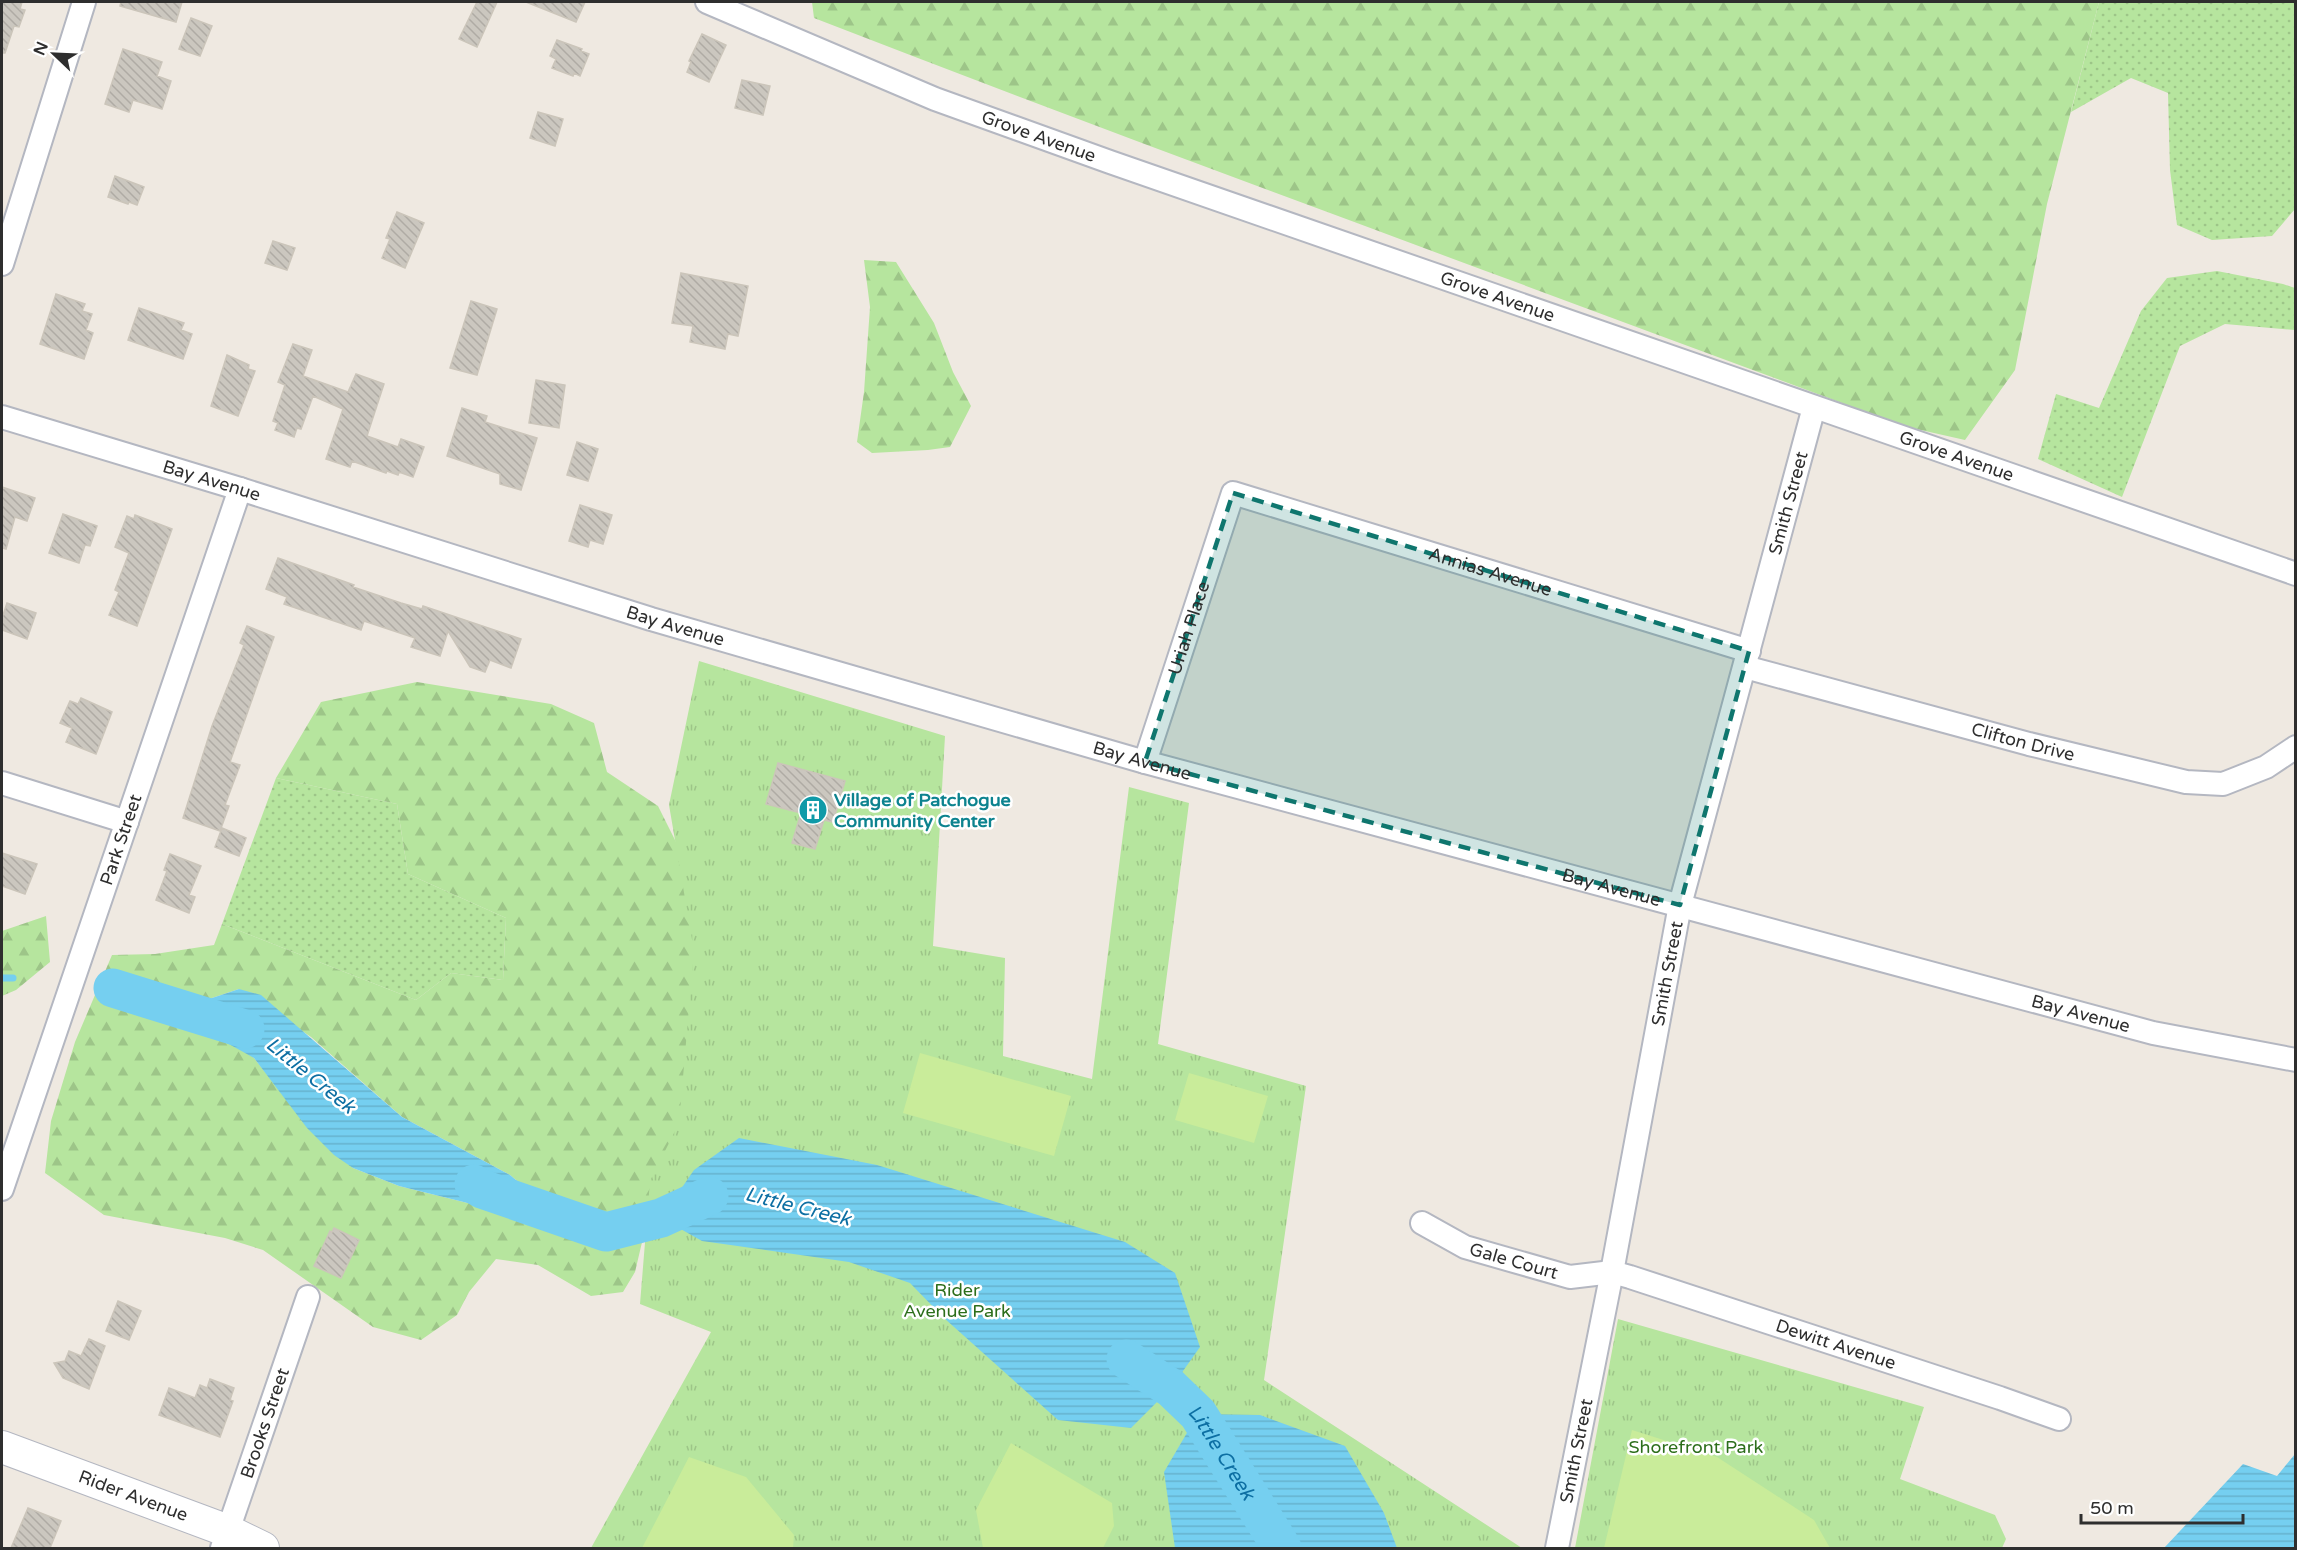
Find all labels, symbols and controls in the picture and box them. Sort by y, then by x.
north arrow [24,24,84,84]
text: N [29,39,53,58]
street label: Grove Avenue [979,106,1099,167]
street label: Grove Avenue [1437,267,1558,327]
street label: Grove Avenue [1896,426,2017,486]
street label: Smith Street [1764,449,1813,557]
street label: Bay Avenue [160,455,263,506]
street label: Annias Avenue [1426,543,1554,601]
street label: Uriah Place [1163,579,1214,677]
street label: Bay Avenue [624,601,727,651]
street label: Clifton Drive [1969,718,2077,766]
street label: Bay Avenue [1090,737,1194,785]
place label: Village of Patchogue Community Center [834,789,1011,832]
street label: Park Street [95,791,146,888]
building icon: Village of Patchogue Community Center [797,794,829,826]
street label: Bay Avenue [1560,864,1663,911]
street label: Smith Street [1647,919,1688,1028]
street label: Bay Avenue [2029,990,2133,1037]
water label: Little Creek [261,1032,361,1120]
water label: Little Creek [742,1182,855,1232]
street label: Gale Court [1467,1238,1561,1284]
park label: Rider Avenue Park [903,1279,1011,1322]
street label: Dewitt Avenue [1773,1314,1899,1374]
street label: Brooks Street [236,1365,294,1481]
street label: Smith Street [1555,1397,1598,1505]
water label: Little Creek [1182,1400,1261,1507]
park label: Shorefront Park [1629,1436,1764,1458]
street label: Rider Avenue [76,1465,191,1526]
scale bar [2081,1487,2243,1525]
text: 50 m [2090,1497,2134,1519]

